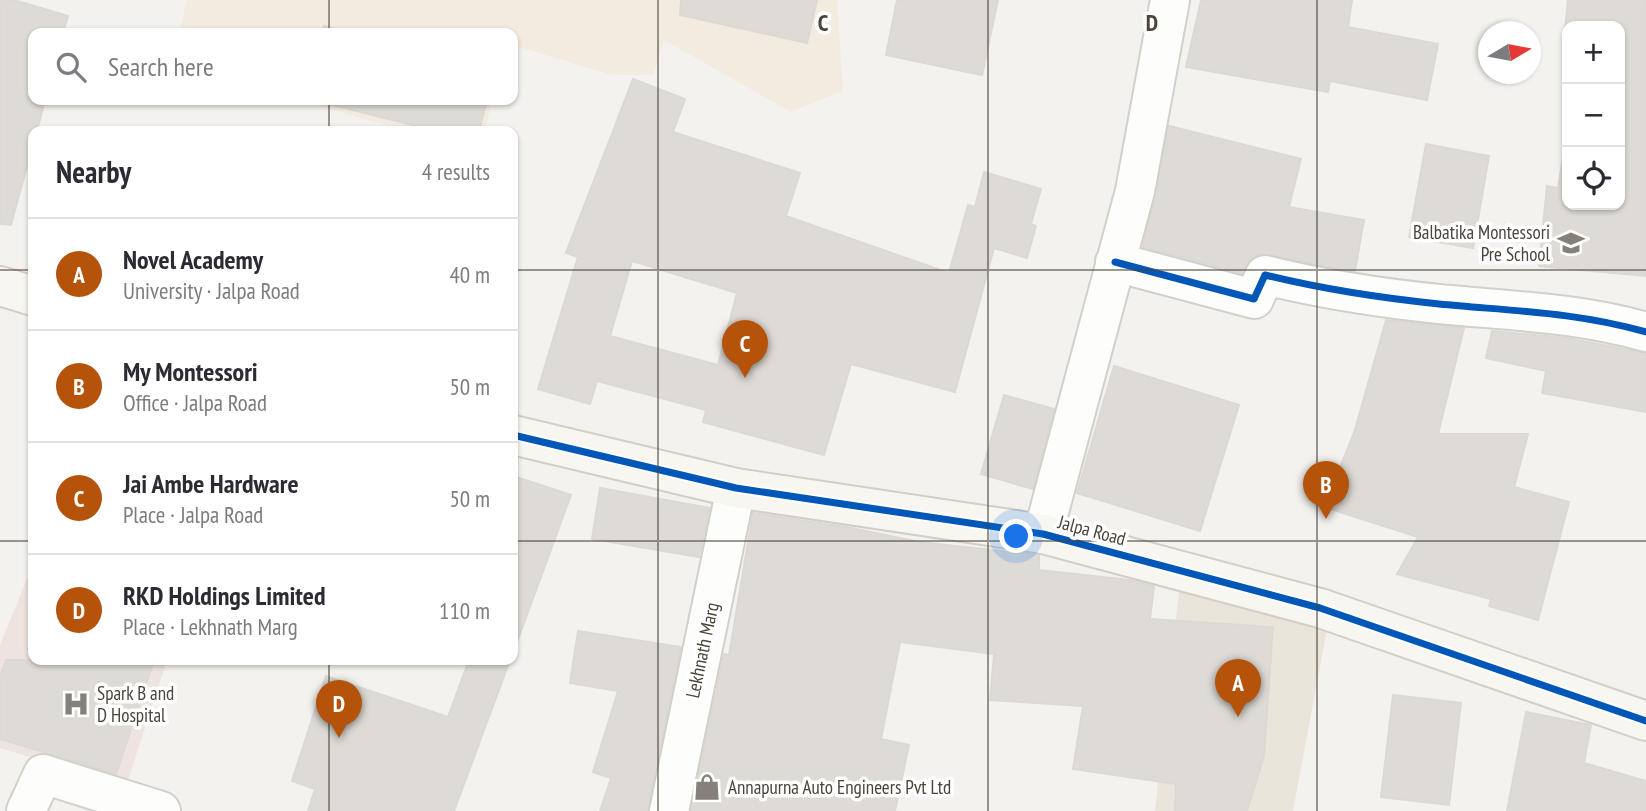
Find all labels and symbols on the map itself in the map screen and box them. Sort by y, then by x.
text: C [818,8,829,37]
text: D [1146,8,1158,37]
north arrow [1478,21,1541,84]
place label: Balbatika Montessori Pre School [1413,220,1551,266]
school or university icon: Balbatika Montessori Pre School [1556,228,1586,258]
pin: C [722,320,768,378]
pin: B [1303,461,1349,519]
street label: Jalpa Road [1055,509,1128,551]
your location [999,519,1033,553]
street label: Lekhnath Marg [680,600,724,700]
pin: A [1215,659,1261,717]
pin: D [316,680,362,738]
place label: Spark B and D Hospital [97,681,174,727]
hospital icon: Spark B and D Hospital [61,689,91,719]
shop icon: Annapurna Auto Engineers Pvt Ltd [692,772,722,802]
place label: Annapurna Auto Engineers Pvt Ltd [728,775,951,799]

